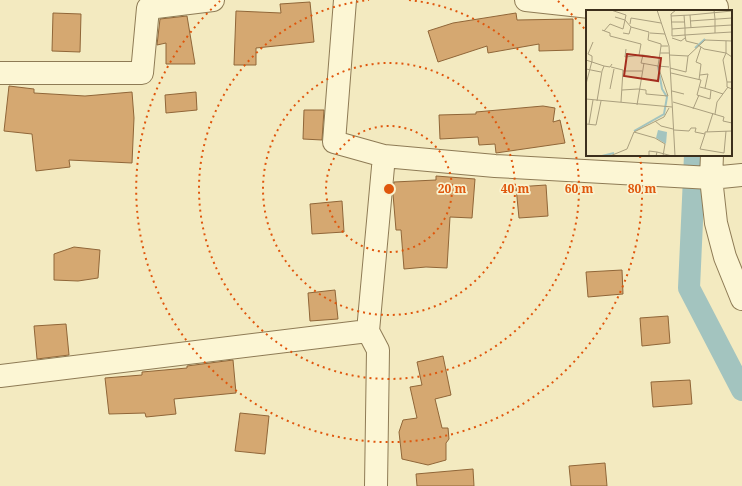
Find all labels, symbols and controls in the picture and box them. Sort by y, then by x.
inset map [586,10,732,156]
text: 20 m [438,180,466,197]
text: 40 m [501,180,529,197]
text: 60 m [565,180,593,197]
text: 80 m [628,180,656,197]
centre of rings [382,182,396,196]

